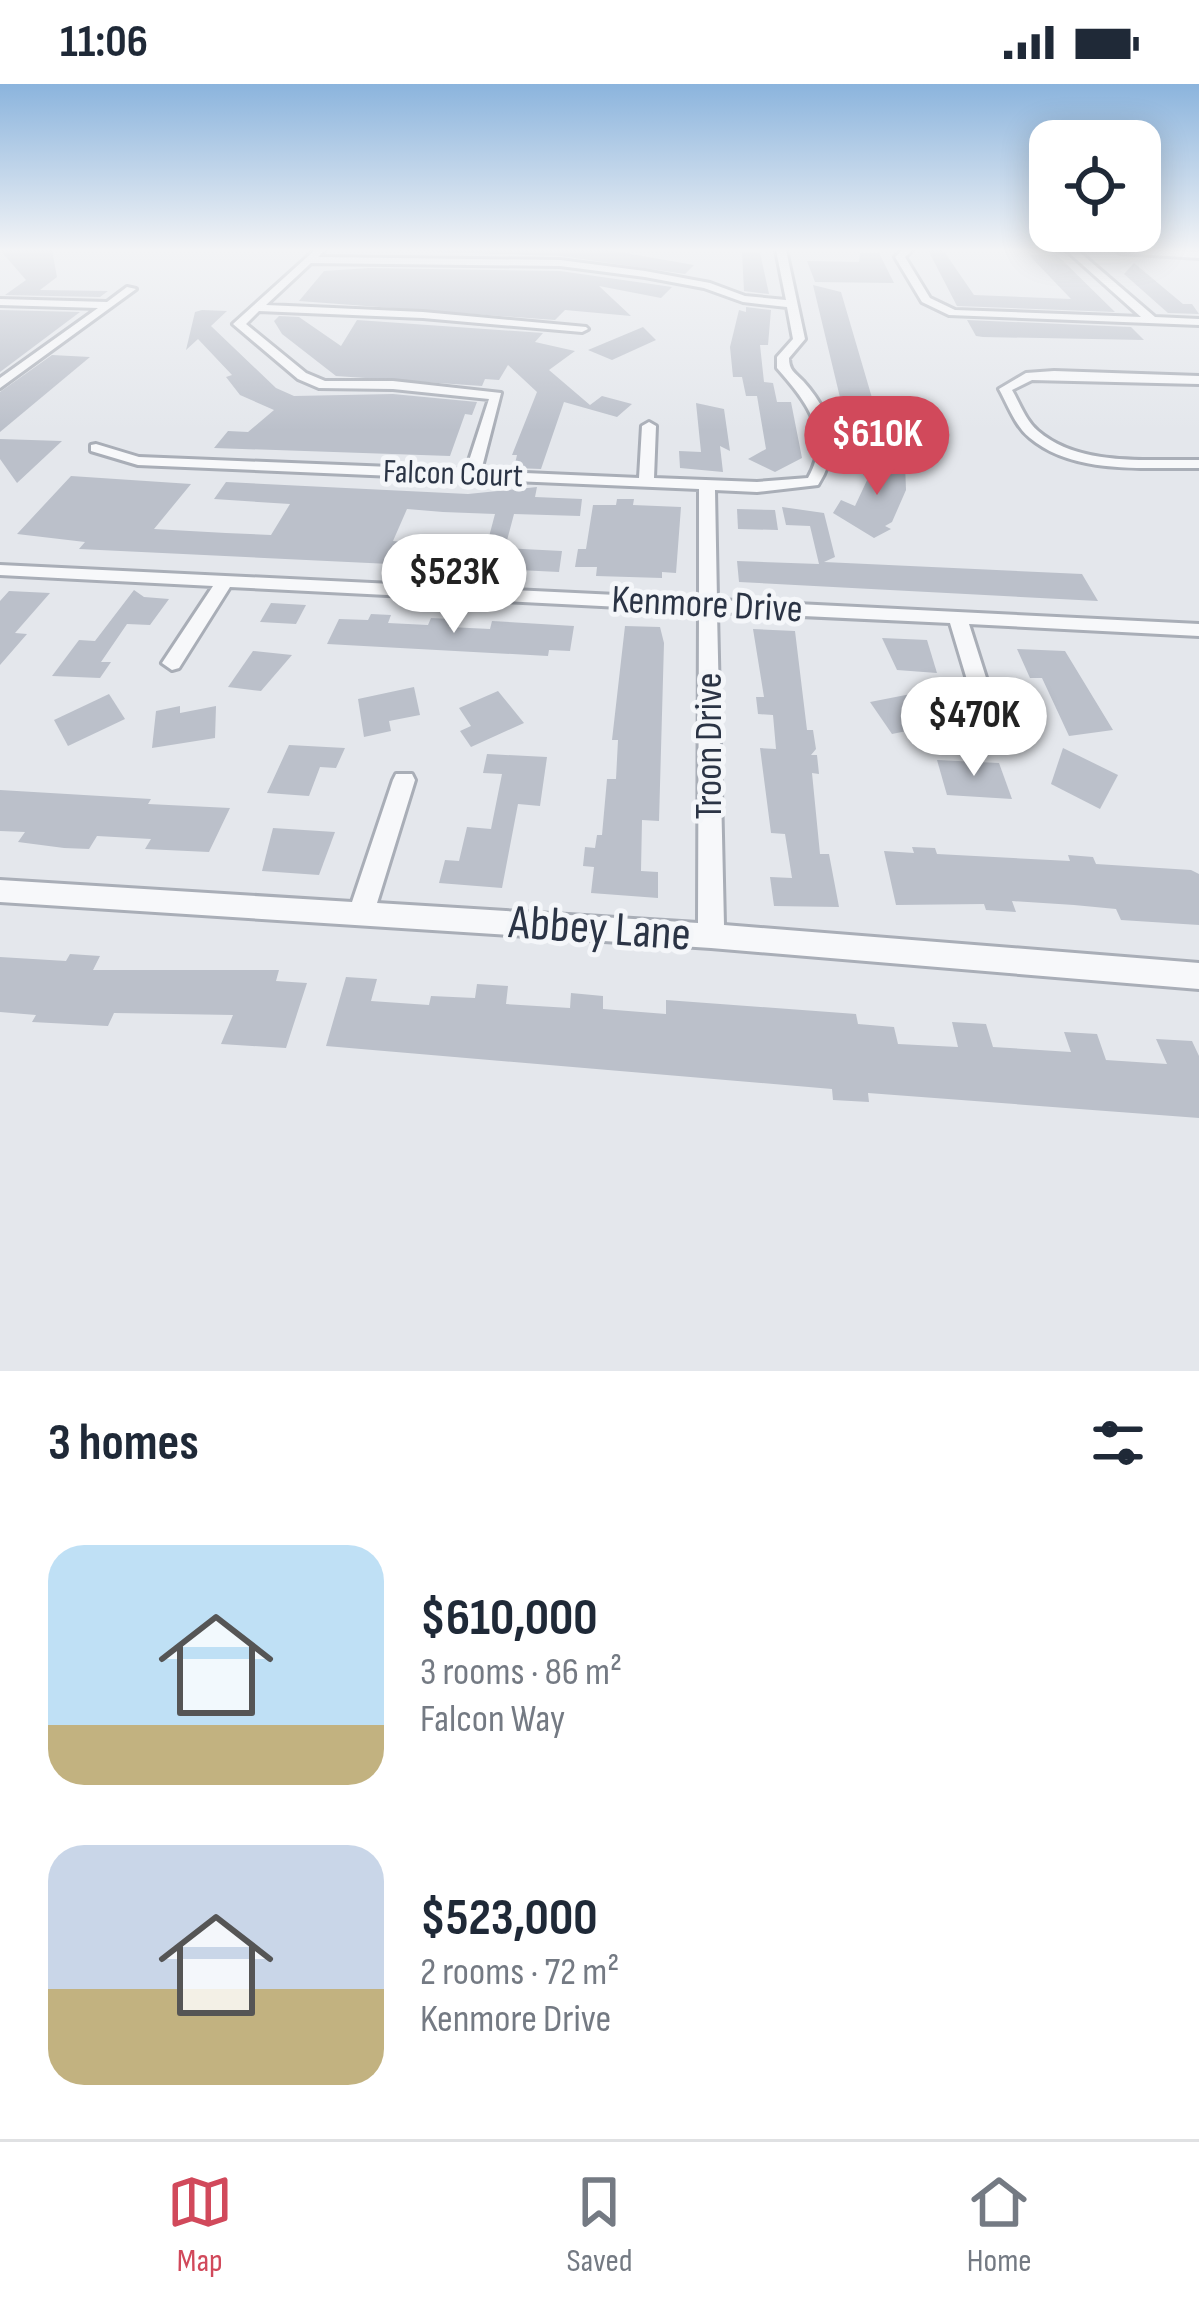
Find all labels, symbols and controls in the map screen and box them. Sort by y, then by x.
text: 11:06 [60,15,148,70]
map controls [1029,120,1161,252]
button: locate [1029,120,1161,252]
pin: $610K [793,396,961,498]
text: $610K [831,411,923,458]
street label: Falcon Court [382,452,524,496]
pin: $523K [370,534,538,636]
text: $523K [409,549,499,596]
street label: Kenmore Drive [610,577,804,633]
street label: Troon Drive [686,673,733,819]
pin: $470K [890,677,1058,779]
text: $470K [928,692,1020,739]
street label: Abbey Lane [506,894,693,964]
icon: filters [1085,1410,1151,1476]
text: 3 homes [48,1413,199,1474]
text: $610,000 [420,1588,598,1649]
icon: home [144,1593,288,1737]
text: 3 rooms · 86 m² [420,1649,622,1696]
text: Falcon Way [420,1696,565,1743]
text: $523,000 [420,1888,597,1949]
icon: home [144,1893,288,2037]
text: 2 rooms · 72 m² [420,1949,619,1996]
text: Kenmore Drive [420,1996,611,2043]
tab: Map [167,2169,233,2281]
tab: Saved [566,2169,633,2281]
tab: Home [966,2169,1032,2281]

